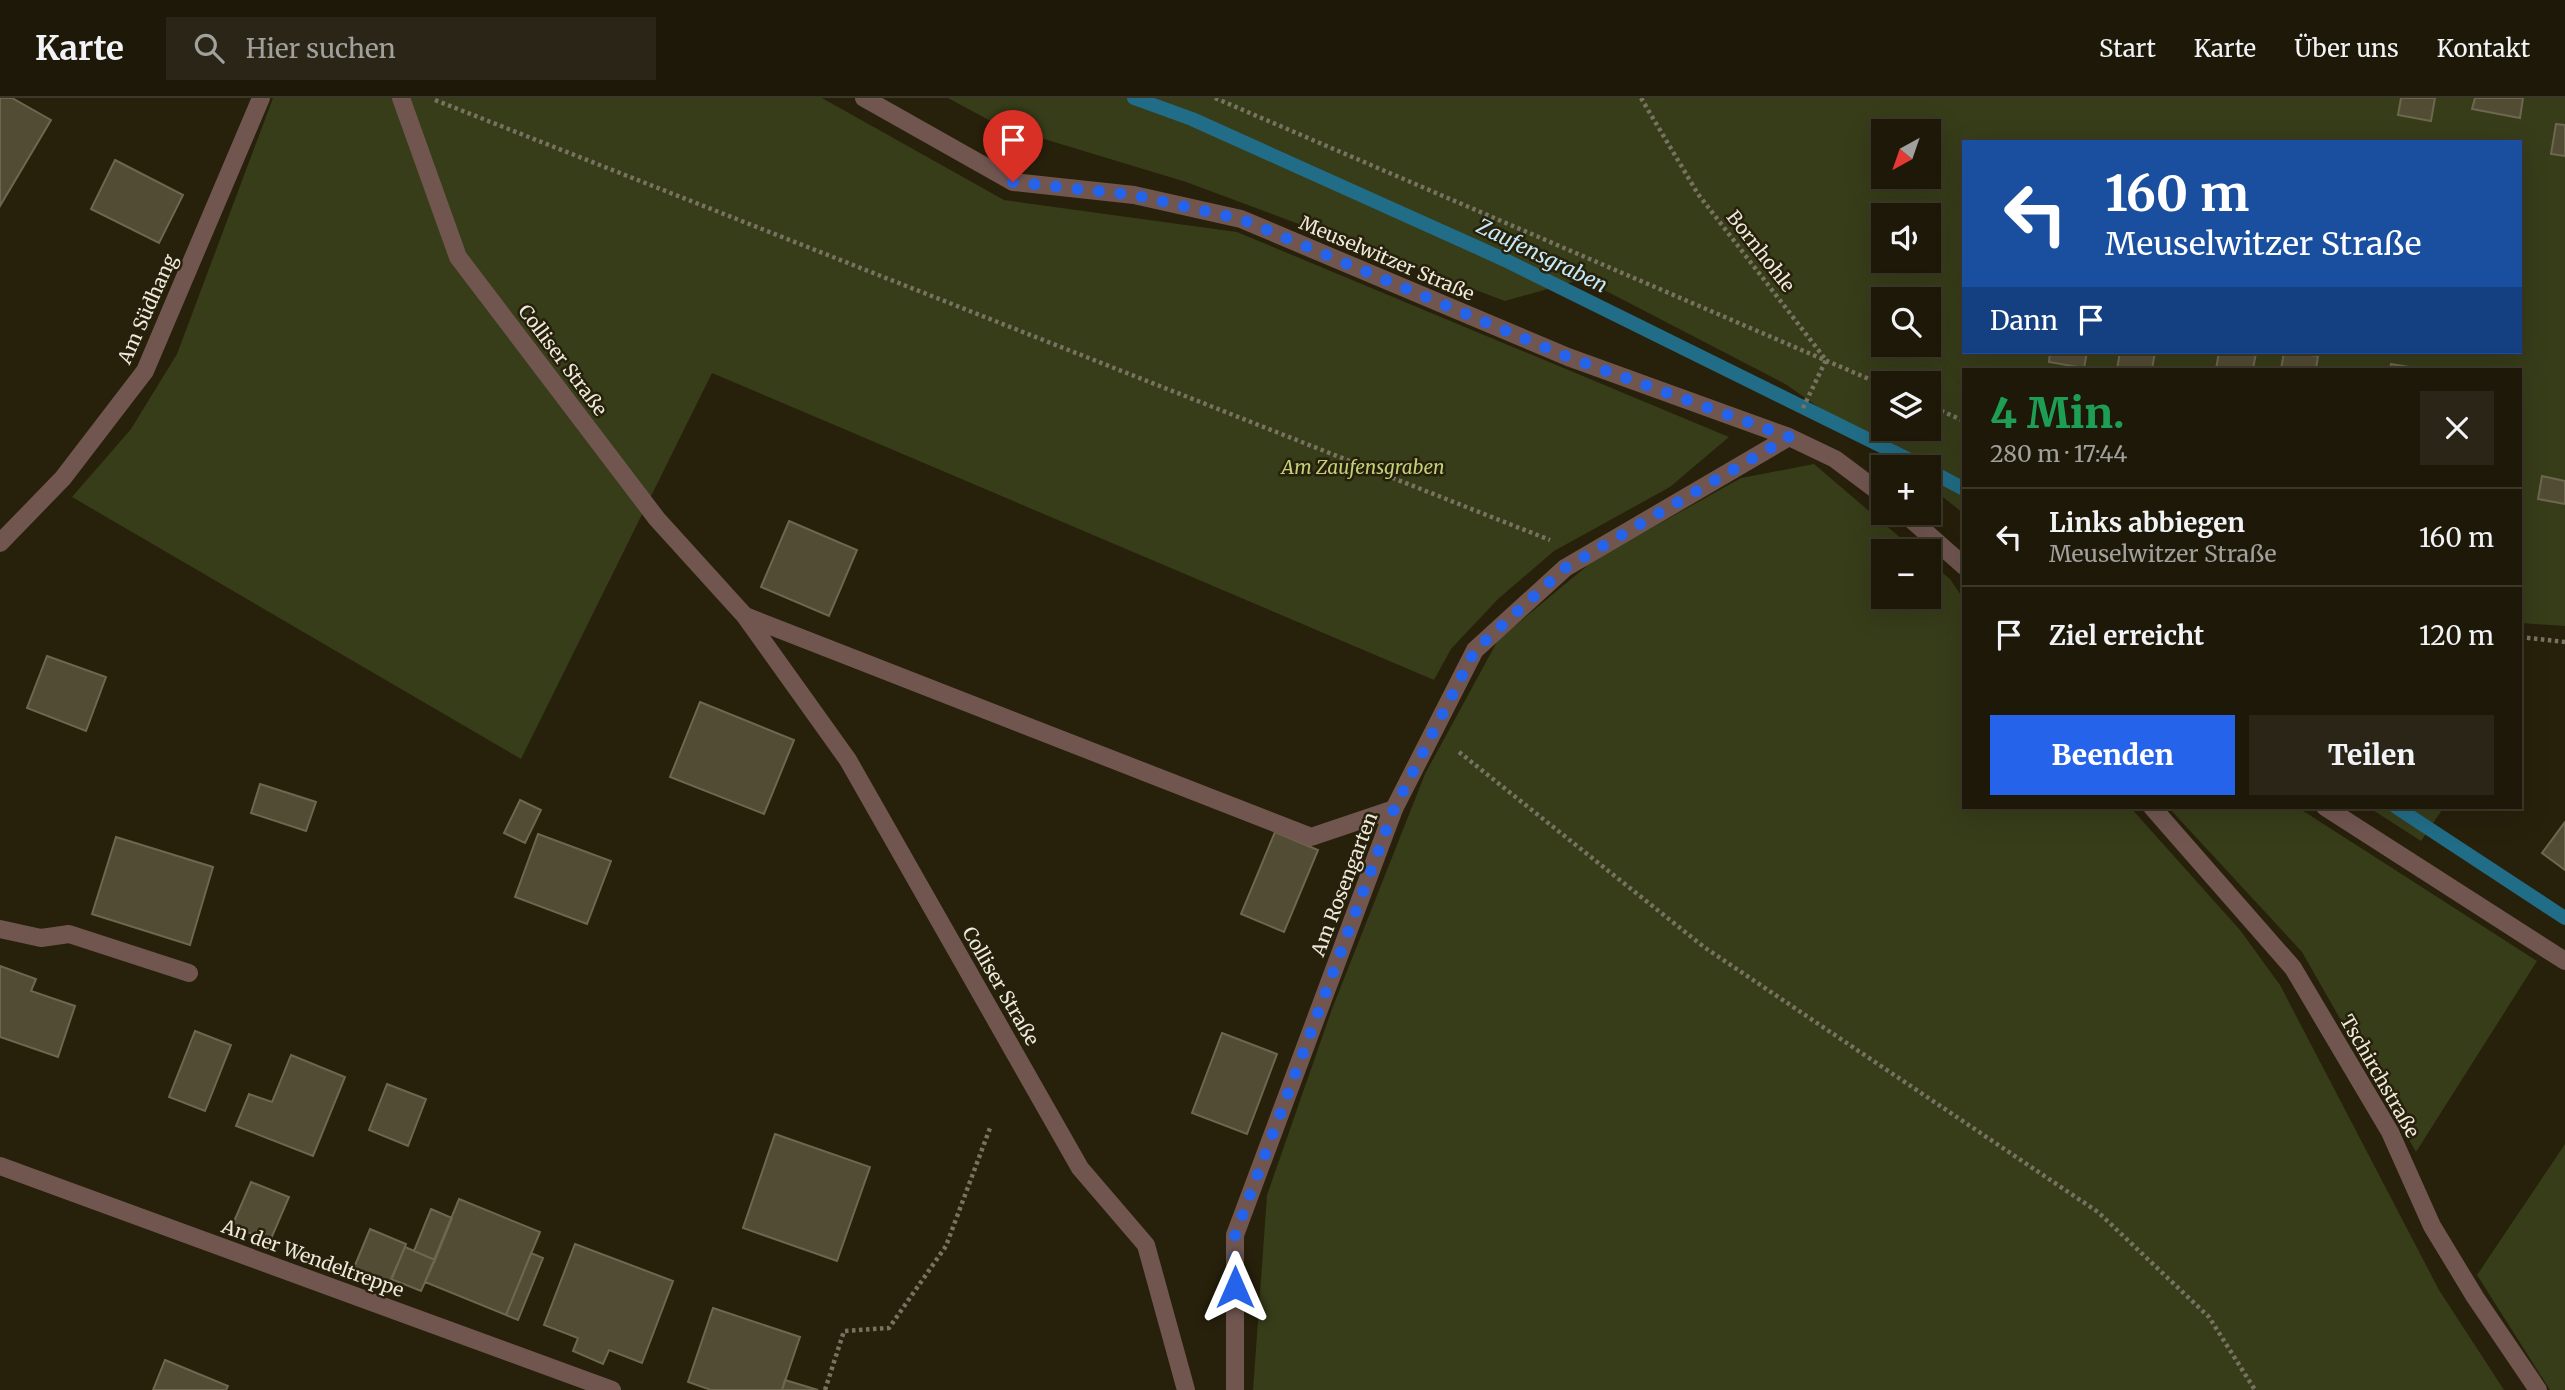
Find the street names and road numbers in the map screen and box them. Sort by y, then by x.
street label: Bornhohle [1722,205,1800,297]
street label: Meuselwitzer Straße [1296,210,1478,306]
street label: Am Südhang [112,250,182,369]
street label: Colliser Straße [513,300,613,420]
street label: Am Rosengarten [1305,808,1383,960]
street label: Colliser Straße [957,922,1045,1050]
street label: Tschirchstraße [2335,1010,2425,1142]
street label: An der Wendeltreppe [218,1214,407,1302]

